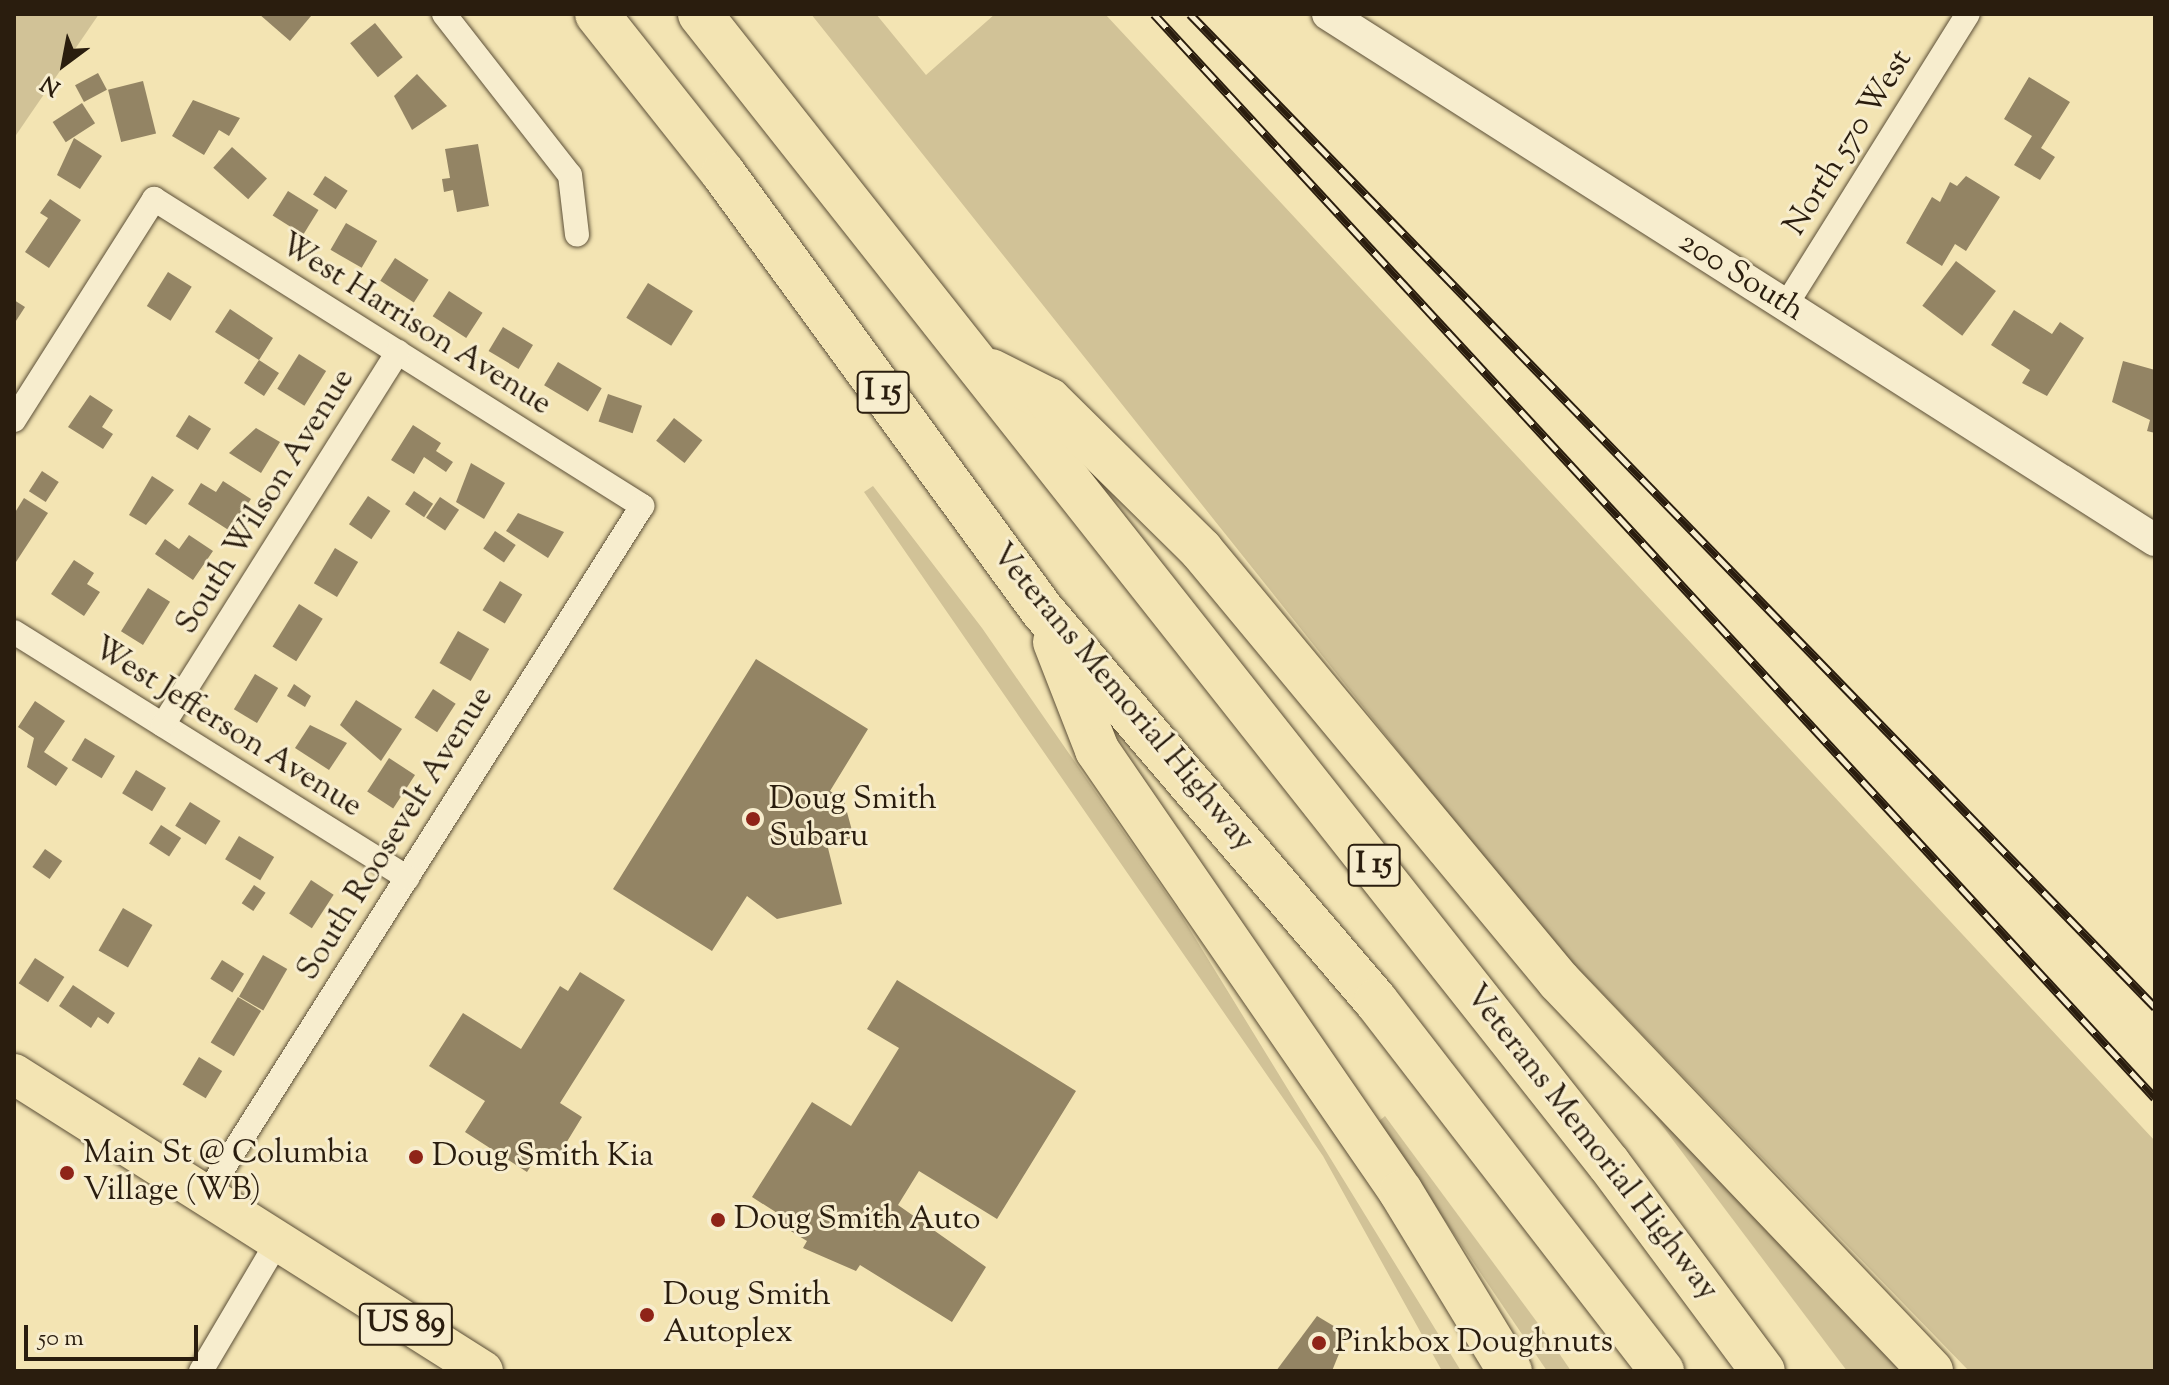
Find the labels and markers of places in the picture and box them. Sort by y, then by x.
place label: Doug Smith Subaru [769,782,937,857]
marker: Doug Smith Subaru [744,810,762,828]
place label: Main St @ Columbia Village (WB) [83,1136,369,1211]
place label: Doug Smith Kia [432,1138,654,1176]
marker: Doug Smith Kia [407,1148,425,1166]
marker: Main St @ Columbia Village (WB) [58,1164,76,1182]
place label: Doug Smith Auto [734,1201,980,1239]
marker: Doug Smith Auto [709,1211,727,1229]
place label: Doug Smith Autoplex [663,1278,831,1353]
marker: Doug Smith Autoplex [638,1306,656,1324]
place label: Pinkbox Doughnuts [1335,1324,1613,1362]
marker: Pinkbox Doughnuts [1310,1334,1328,1352]

